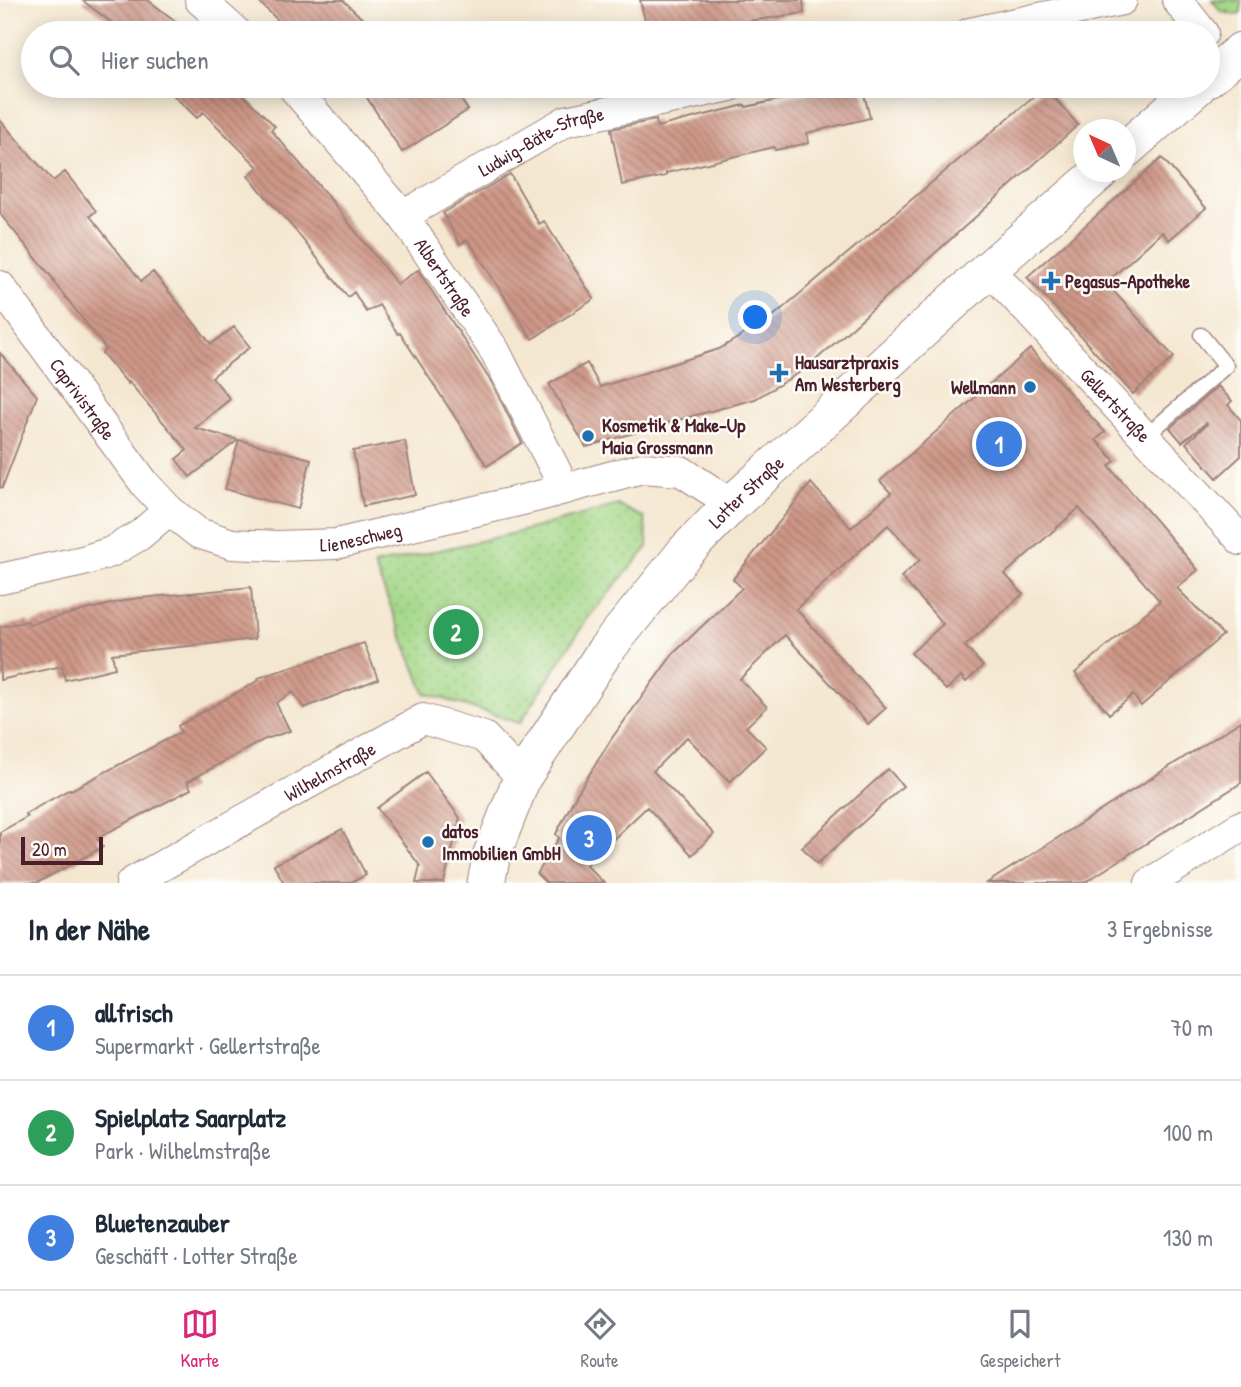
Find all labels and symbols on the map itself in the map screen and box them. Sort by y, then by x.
street label: Ludwig-Bäte-Straße [473,100,607,182]
north arrow [1073,119,1136,182]
street label: Albertstraße [409,233,481,322]
place label: Pegasus-Apotheke [1065,268,1191,295]
marker: Pegasus-Apotheke [1043,273,1059,289]
your location [738,300,772,334]
place label: Hausarztpraxis Am Westerberg [795,349,901,398]
street label: Caprivistraße [44,353,122,446]
street label: Gellertstraße [1075,362,1157,448]
marker: Hausarztpraxis Am Westerberg [769,363,789,383]
place label: Wellmann [951,374,1016,400]
marker: Wellmann [1022,379,1038,395]
place label: Kosmetik & Make-Up Maia Grossmann [602,412,746,460]
pin: 1 [976,418,1022,470]
marker: Kosmetik & Make-Up Maia Grossmann [580,428,596,444]
street label: Lotter Straße [703,450,790,534]
street label: Lieneschweg [320,516,404,558]
pin: 2 [433,606,479,658]
street label: Wilhelmstraße [279,735,381,807]
pin: 3 [566,812,612,864]
place label: datos Immobilien GmbH [442,818,561,866]
scale bar [21,834,103,866]
marker: datos Immobilien GmbH [420,834,436,850]

